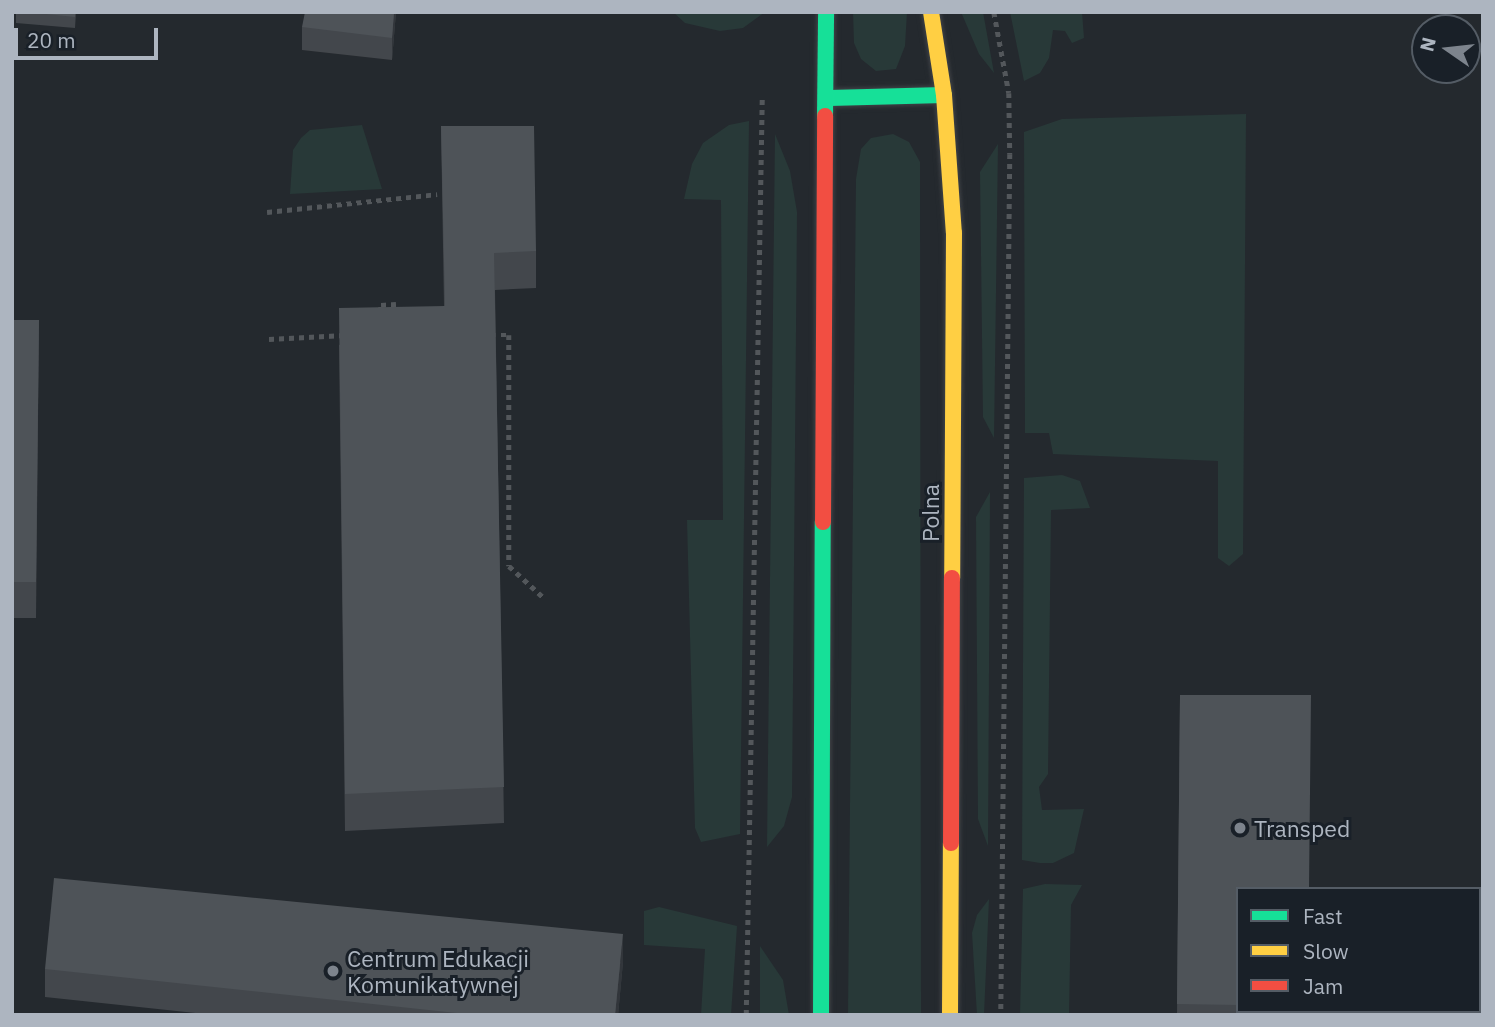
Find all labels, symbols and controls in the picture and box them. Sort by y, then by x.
scale bar [18,14,161,58]
north arrow [1411,14,1481,84]
text: 20 m [27,26,76,54]
text: N [1414,35,1441,54]
street label: Polna [916,484,944,542]
place label: Transped [1254,814,1350,842]
marker: Transped [1232,820,1248,836]
legend [1236,887,1481,1013]
text: Fast [1303,902,1343,930]
text: Slow [1303,937,1349,965]
place label: Centrum Edukacji Komunikatywnej [347,944,529,998]
marker: Centrum Edukacji Komunikatywnej [325,963,341,979]
text: Jam [1303,972,1343,1000]

